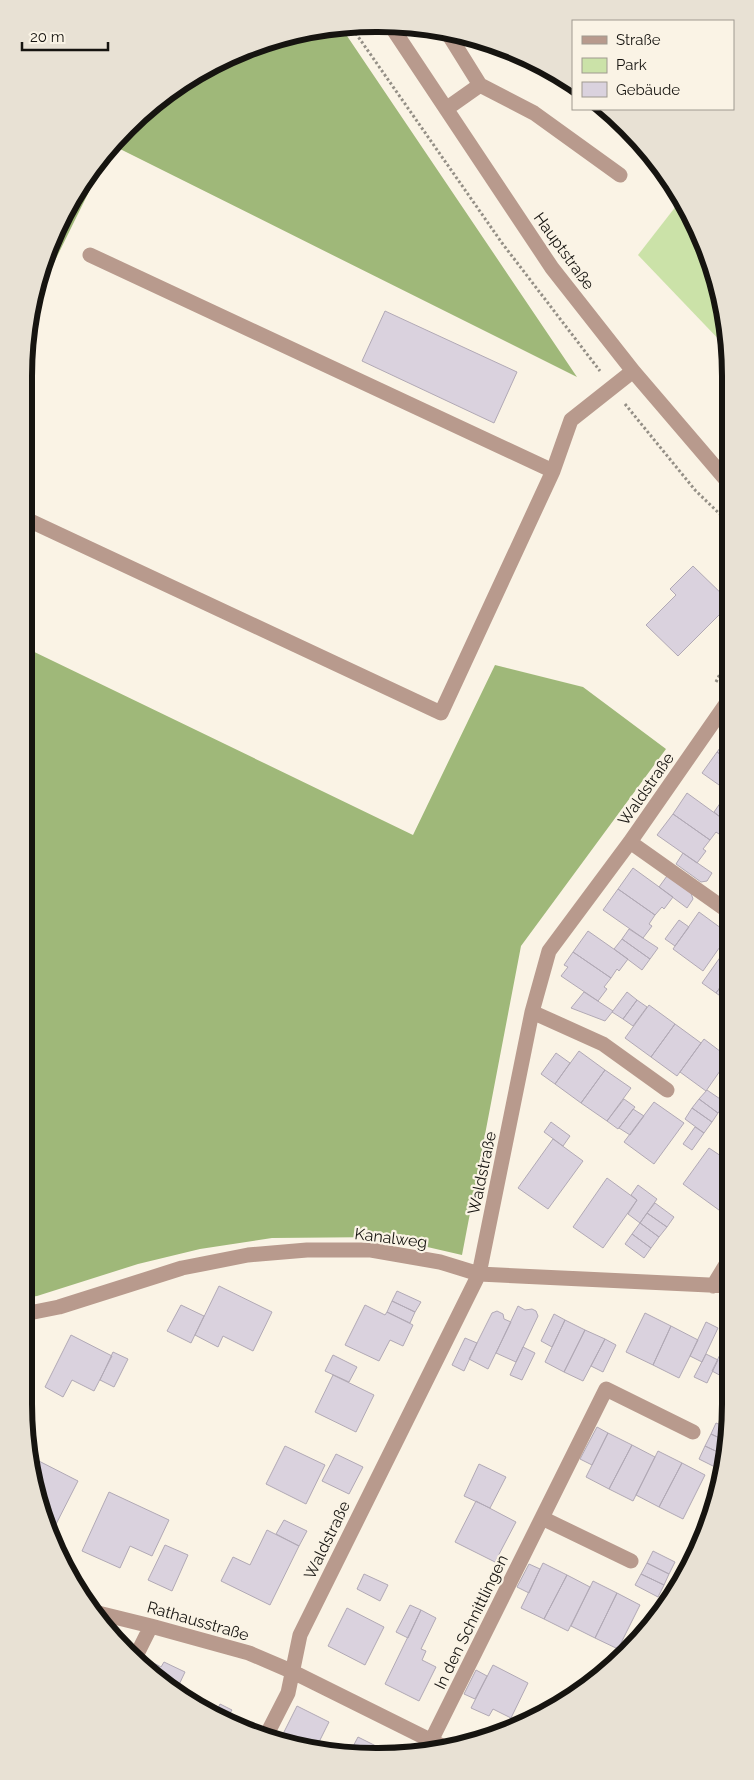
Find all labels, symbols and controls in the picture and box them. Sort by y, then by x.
scale bar [22,20,109,52]
legend [572,20,734,110]
text: 20 m [30,28,65,46]
text: Straße [616,31,661,49]
text: Park [616,56,647,74]
text: Gebäude [616,81,680,99]
street label: Hauptstraße [530,209,598,293]
street label: Waldstraße [614,749,678,829]
street label: Waldstraße [464,1130,500,1216]
street label: Kanalweg [354,1224,428,1252]
street label: Waldstraße [300,1498,354,1582]
street label: In den Schnittlingen [430,1552,512,1692]
street label: Rathausstraße [145,1597,251,1645]

